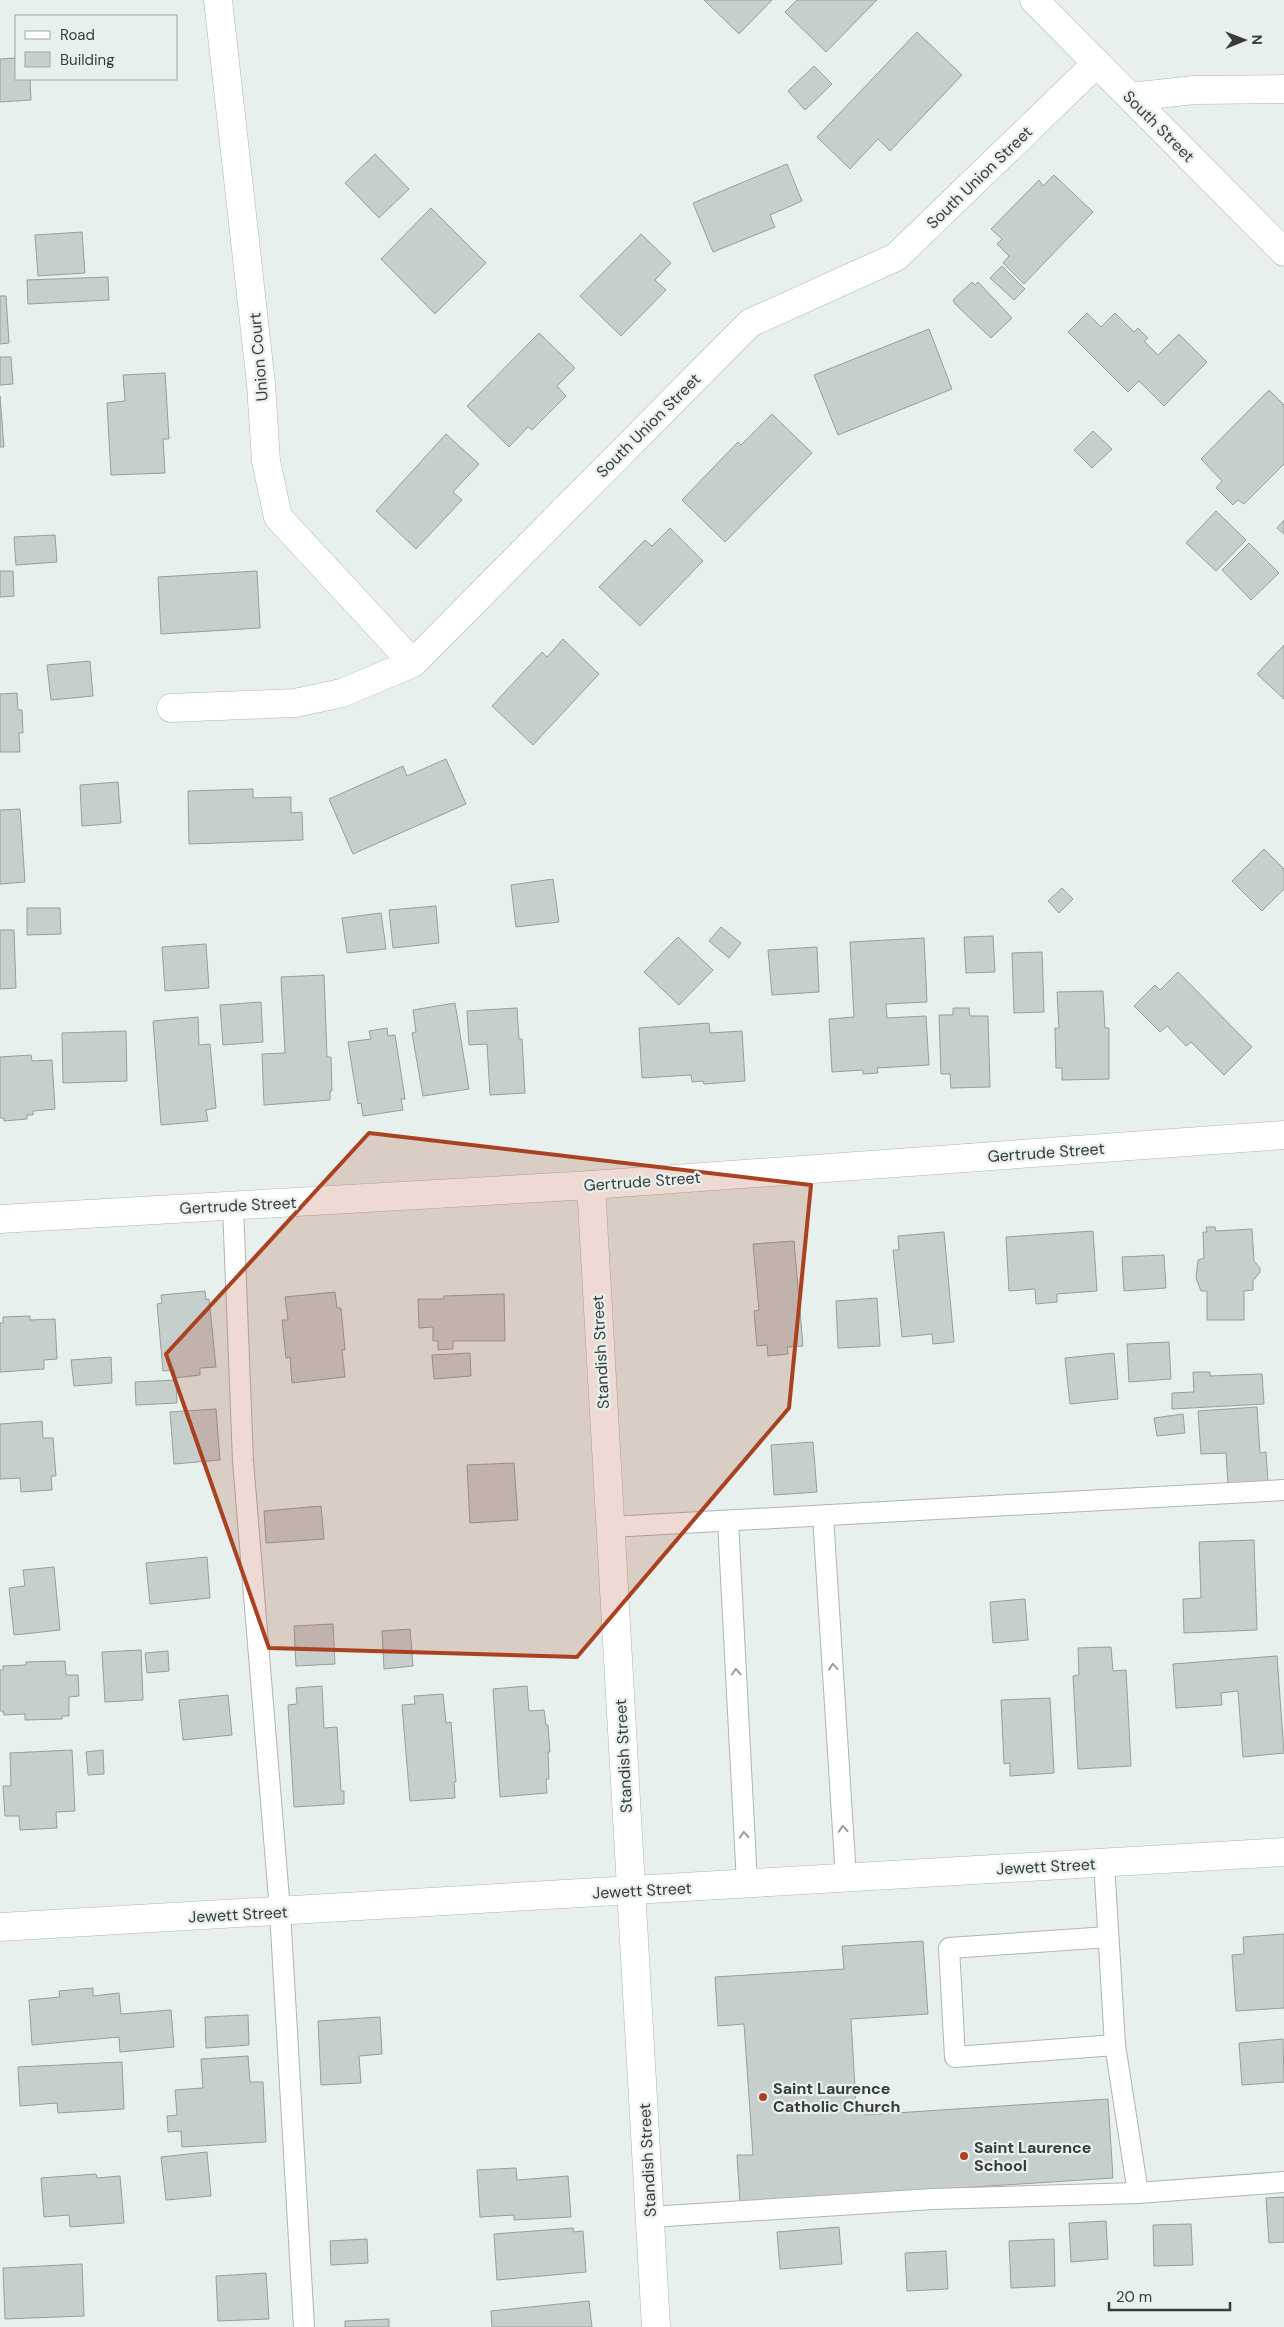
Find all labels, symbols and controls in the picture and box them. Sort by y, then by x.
legend [15,15,178,80]
north arrow [1219,15,1269,65]
text: Road [60,25,95,45]
text: N [1248,35,1266,45]
text: Building [60,50,115,70]
street label: South Street [1118,86,1199,167]
street label: South Union Street [922,121,1037,233]
street label: Union Court [244,312,273,402]
street label: South Union Street [592,369,705,482]
street label: Gertrude Street [987,1138,1105,1167]
street label: Gertrude Street [583,1167,701,1196]
street label: Gertrude Street [179,1192,297,1219]
street label: Standish Street [587,1294,614,1410]
one-way arrow [827,1662,838,1670]
one-way arrow [730,1668,741,1676]
street label: Standish Street [610,1698,637,1814]
one-way arrow [838,1825,849,1833]
one-way arrow [739,1830,750,1838]
street label: Jewett Street [996,1853,1096,1880]
street label: Jewett Street [592,1877,692,1904]
street label: Jewett Street [188,1901,288,1928]
place label: Saint Laurence Catholic Church [773,2078,900,2117]
marker: Saint Laurence Catholic Church [757,2091,769,2103]
street label: Standish Street [634,2102,661,2218]
place label: Saint Laurence School [974,2137,1091,2176]
marker: Saint Laurence School [958,2150,970,2162]
scale bar [1109,2280,1230,2312]
text: 20 m [1116,2287,1152,2307]

